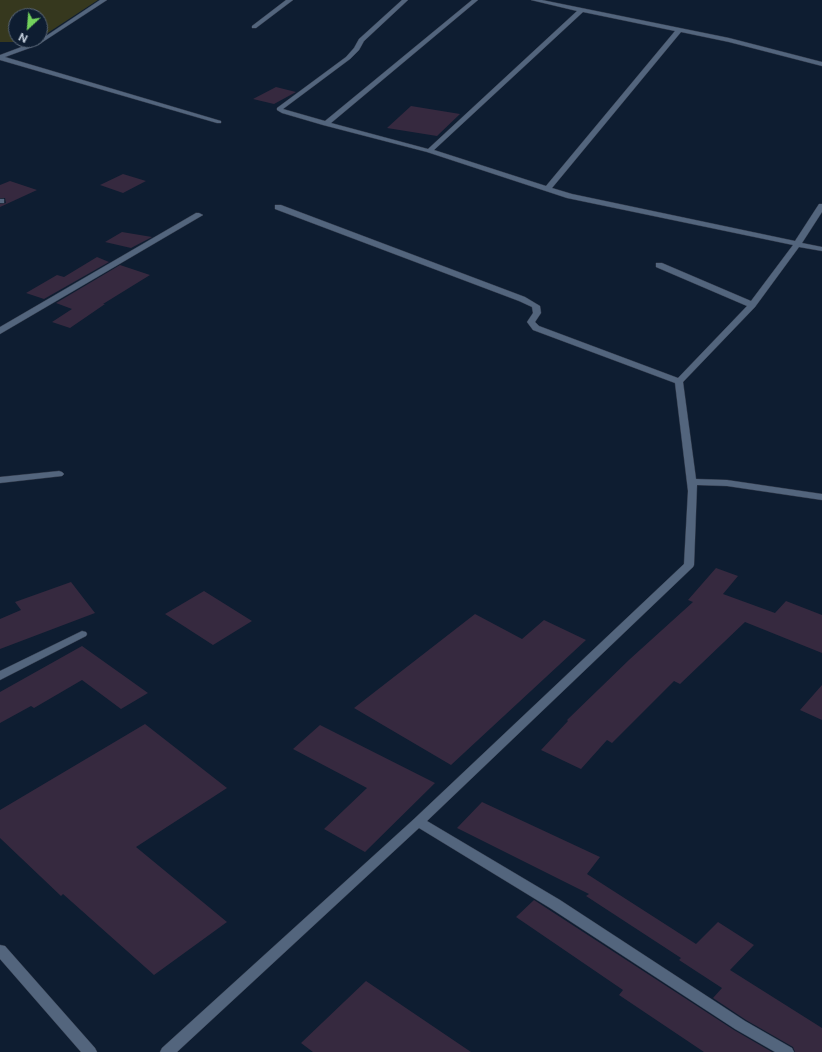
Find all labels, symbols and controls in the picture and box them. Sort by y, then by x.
north arrow [8,8,48,48]
text: N [17,31,30,45]

